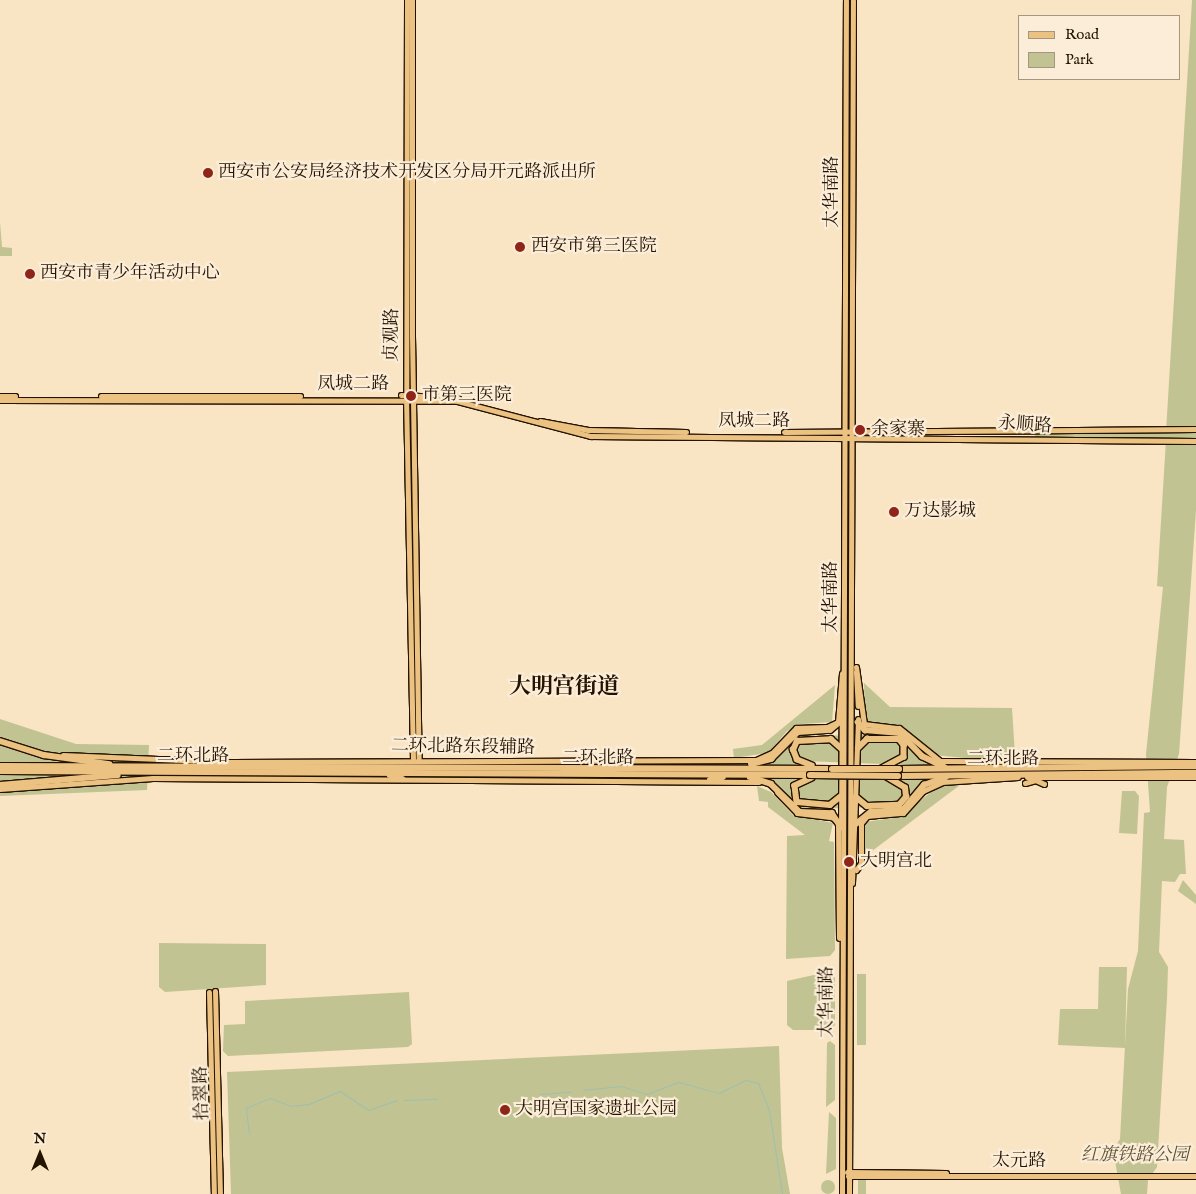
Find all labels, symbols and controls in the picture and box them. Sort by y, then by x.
legend [1018,15,1181,80]
text: Road [1065,25,1099,44]
text: Park [1065,50,1094,69]
street label: 太华南路 [822,156,844,228]
place label: 西安市公安局经济技术开发区分局开元路派出所 [218,162,596,184]
marker: 西安市公安局经济技术开发区分局开元路派出所 [202,167,214,179]
place label: 西安市第三医院 [531,236,657,258]
marker: 西安市第三医院 [513,240,527,254]
place label: 西安市青少年活动中心 [40,263,220,285]
marker: 西安市青少年活动中心 [24,268,36,280]
street label: 贞观路 [382,308,404,362]
street label: 凤城二路 [317,374,389,396]
place label: 市第三医院 [422,385,512,407]
marker: 市第三医院 [404,389,418,403]
street label: 凤城二路 [718,411,790,433]
street label: 永顺路 [997,413,1053,439]
place label: 余家寨 [871,419,925,441]
marker: 余家寨 [853,423,867,437]
place label: 万达影城 [904,501,976,523]
marker: 万达影城 [888,506,900,518]
street label: 太华南路 [821,561,843,633]
district label: 大明宫街道 [509,675,619,701]
street label: 二环北路东段辅路 [391,736,535,760]
street label: 二环北路 [157,746,229,768]
street label: 二环北路 [562,748,634,770]
street label: 二环北路 [967,749,1039,771]
place label: 大明宫北 [860,851,932,873]
marker: 大明宫北 [842,855,856,869]
street label: 太华南路 [817,966,839,1038]
street label: 拾翠路 [191,1066,215,1120]
place label: 大明宫国家遗址公园 [515,1099,677,1121]
marker: 大明宫国家遗址公园 [499,1104,511,1116]
north arrow [15,1129,65,1179]
text: N [34,1130,46,1148]
park label: 红旗铁路公园 [1081,1145,1189,1167]
street label: 太元路 [992,1151,1046,1173]

